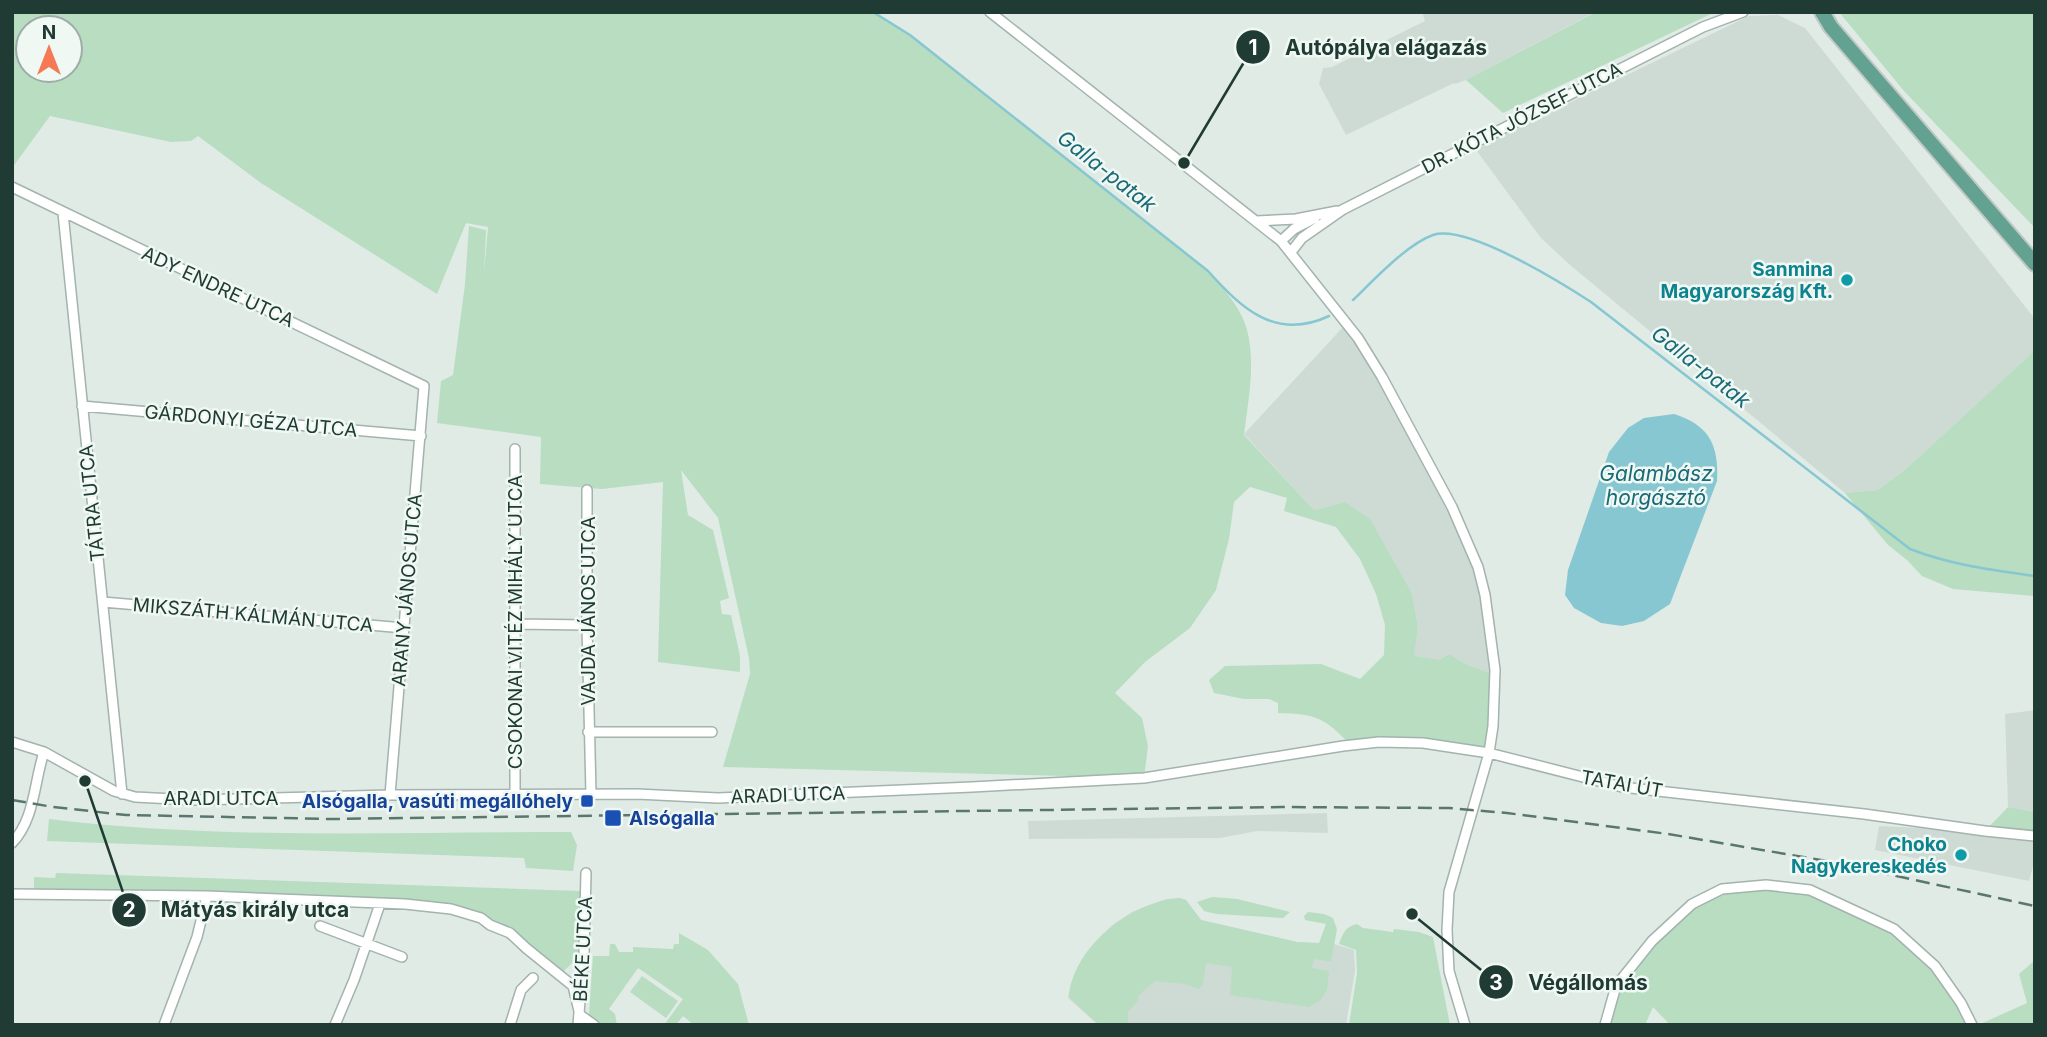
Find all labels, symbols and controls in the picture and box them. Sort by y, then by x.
north arrow [14,14,84,84]
text: N [42,21,56,44]
callout: Autópálya elágazás [1236,26,1501,68]
text: 1 [1248,35,1258,60]
text: Autópálya elágazás [1285,35,1487,60]
street label: DR. KÓTA JÓZSEF UTCA [1418,57,1626,179]
water label: Galla-patak [1053,125,1162,218]
street label: ADY ENDRE UTCA [138,242,298,332]
place label: Sanmina Magyarország Kft. [1660,258,1833,303]
marker: Sanmina Magyarország Kft. [1839,272,1855,288]
water label: Galla-patak [1647,321,1756,414]
street label: GÁRDONYI GÉZA UTCA [144,399,358,442]
street label: TÁTRA UTCA [73,443,110,563]
water label: Galambász horgásztó [1599,461,1713,510]
street label: CSOKONAI VITÉZ MIHÁLY UTCA [503,475,527,769]
street label: ARANY JÁNOS UTCA [386,493,427,687]
street label: VAJDA JÁNOS UTCA [576,516,600,706]
street label: MIKSZÁTH KÁLMÁN UTCA [132,592,374,637]
street label: TATAI ÚT [1579,765,1665,803]
street label: ARADI UTCA [730,781,846,809]
street label: ARADI UTCA [163,787,279,810]
place label: Alsógalla, vasúti megállóhely [302,790,574,813]
marker: Alsógalla, vasúti megállóhely [579,793,595,809]
place label: Alsógalla [629,807,715,830]
marker: Alsógalla [603,808,623,828]
place label: Choko Nagykereskedés [1791,833,1947,878]
marker: Choko Nagykereskedés [1953,847,1969,863]
callout: Mátyás király utca [111,889,363,931]
street label: BÉKE UTCA [568,895,597,1002]
text: 2 [122,897,136,922]
text: Mátyás király utca [161,897,349,922]
callout: Végállomás [1479,961,1662,1003]
text: 3 [1489,970,1503,995]
text: Végállomás [1528,970,1648,995]

